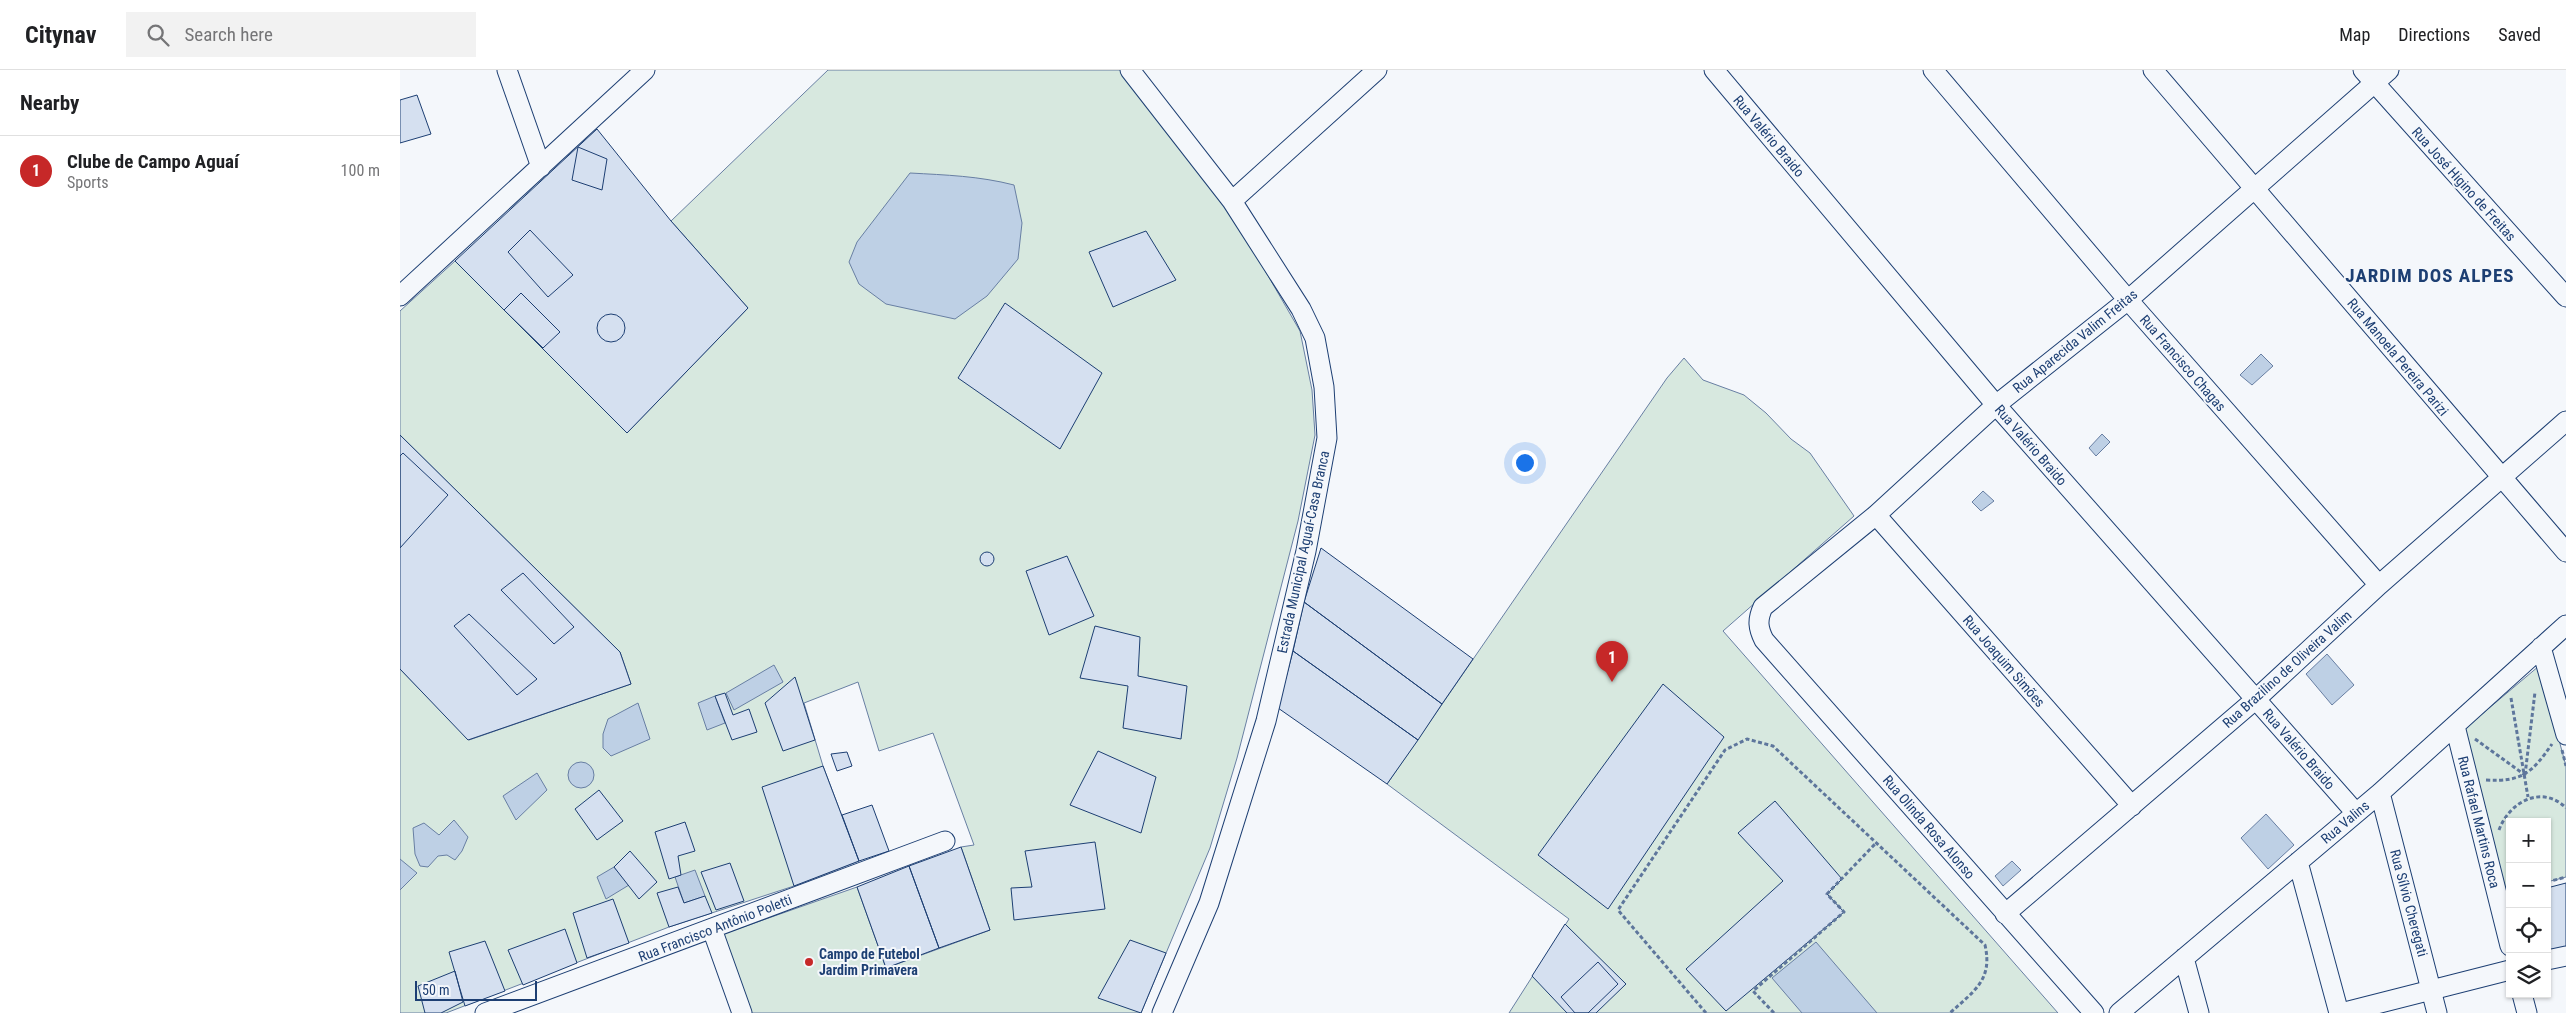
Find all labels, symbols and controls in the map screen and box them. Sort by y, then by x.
search box [126,12,476,57]
text: Citynav [25,21,96,49]
icon: search [144,21,172,49]
text: Search here [184,23,273,46]
text: Map [2339,24,2370,45]
text: Directions [2398,24,2470,45]
text: Saved [2498,24,2541,45]
text: Nearby [20,91,79,115]
street label: Rua Valério Braido [1730,92,1808,180]
street label: Rua José Higino de Freitas [2409,124,2519,244]
text: Clube de Campo Aguaí [67,150,239,173]
text: 1 [32,161,40,180]
text: 100 m [341,161,380,180]
text: Sports [67,173,109,192]
district label: JARDIM DOS ALPES [2345,264,2515,287]
street label: Rua Aparecida Valim Freitas [2010,286,2140,396]
street label: Rua Manoela Pereira Parizi [2344,295,2452,419]
street label: Rua Francisco Chagas [2137,312,2229,414]
street label: Rua Valério Braido [1992,401,2070,489]
street label: Estrada Municipal Aguaí-Casa Branca [1274,449,1332,655]
your location [1512,450,1538,476]
street label: Rua Brazilino de Oliveira Valim [2219,607,2355,731]
street label: Rua Joaquim Simões [1960,612,2048,710]
pin: 1 [1596,641,1628,682]
street label: Rua Valério Braido [2260,705,2338,793]
street label: Rua Rafael Martins Roca [2455,754,2503,890]
street label: Rua Olinda Rosa Alonso [1880,772,1978,882]
street label: Rua Valins [2318,797,2372,847]
map controls [2506,818,2551,998]
button: + [2506,818,2551,863]
street label: Rua Sílvio Cheregati [2387,848,2431,958]
button: − [2506,863,2551,908]
street label: Rua Francisco Antônio Poletti [636,891,794,965]
button: locate [2506,908,2551,953]
place label: Campo de Futebol Jardim Primavera [819,946,920,978]
button: layers [2506,953,2551,998]
marker: Campo de Futebol Jardim Primavera [803,956,815,968]
scale bar [415,978,538,1001]
text: 50 m [422,982,450,998]

